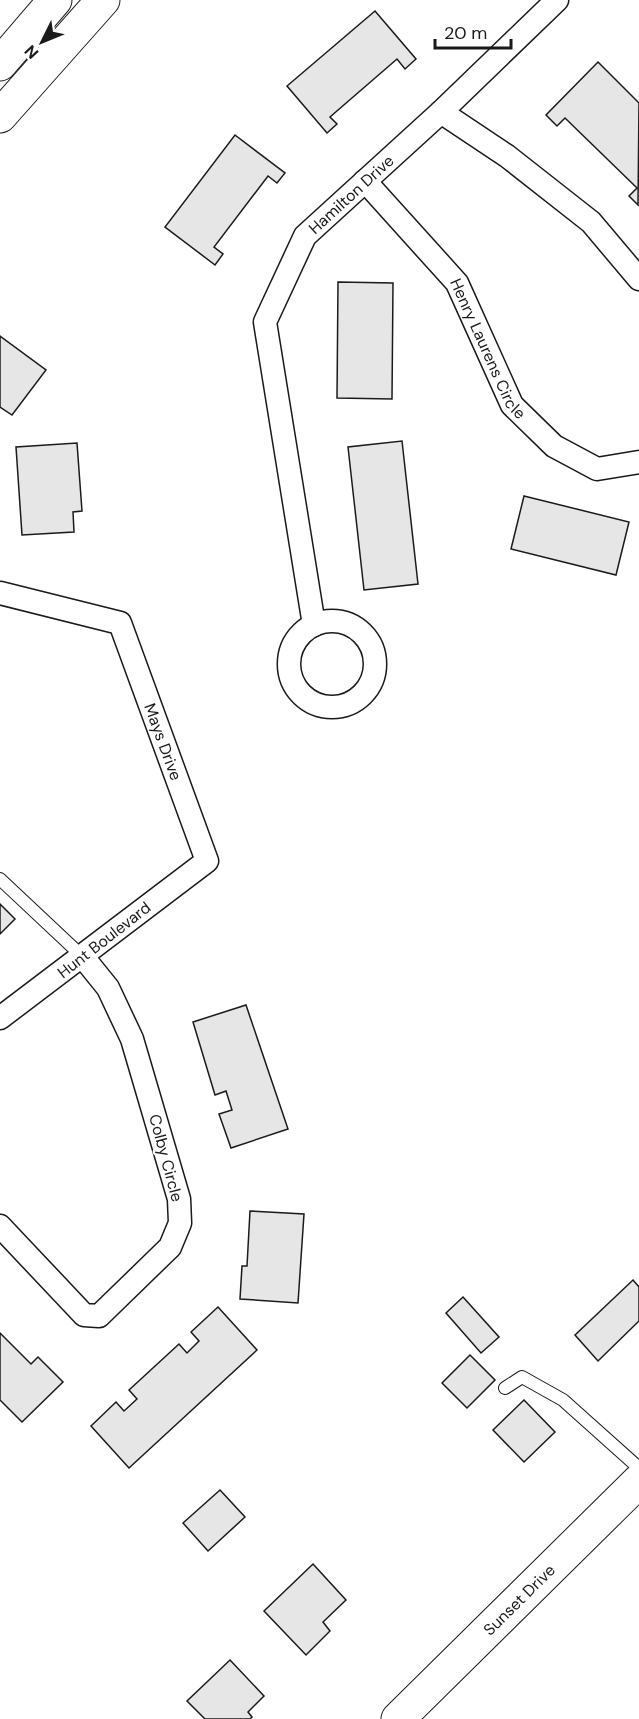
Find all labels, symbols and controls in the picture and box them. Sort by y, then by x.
north arrow [12,12,72,72]
scale bar [435,12,512,50]
text: 20 m [444,21,487,45]
text: N [20,40,43,63]
street label: Hamilton Drive [304,150,398,238]
street label: Henry Laurens Circle [446,275,531,423]
street label: Mays Drive [140,700,187,783]
street label: Hunt Boulevard [53,897,155,983]
street label: Colby Circle [144,1112,188,1204]
street label: Sunset Drive [479,1559,559,1640]

